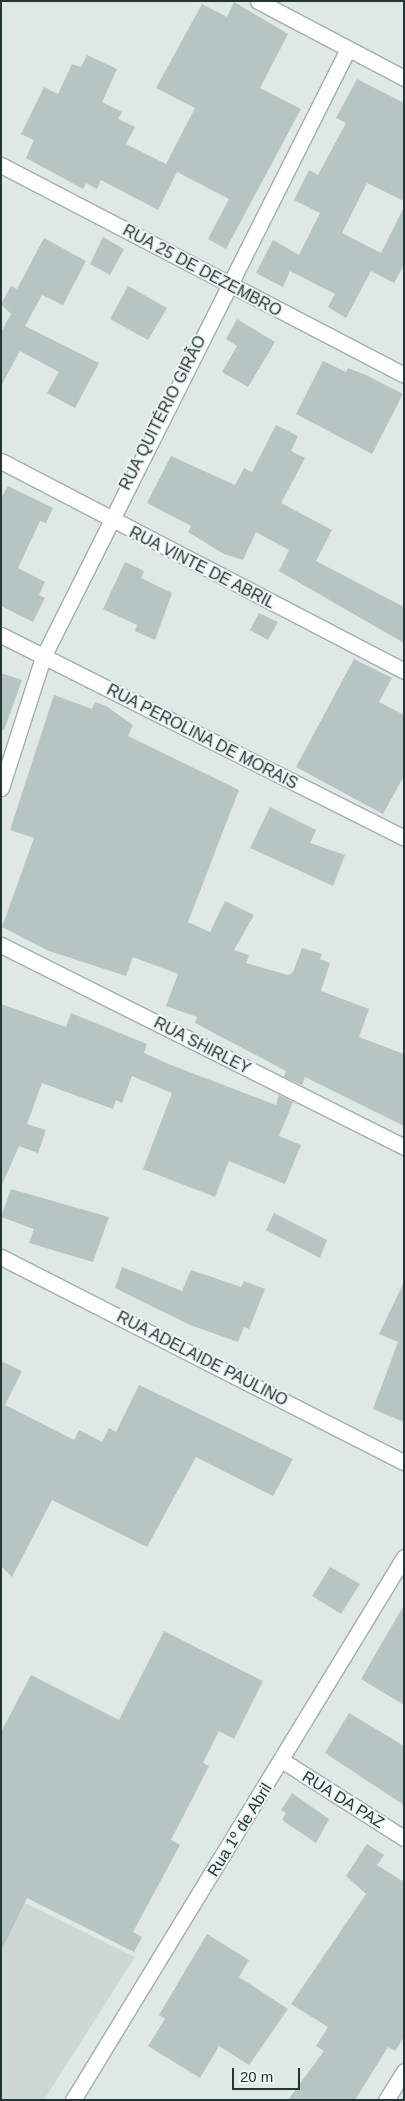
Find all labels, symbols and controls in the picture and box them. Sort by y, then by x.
street label: RUA 25 DE DEZEMBRO [119,221,285,321]
street label: RUA QUITÉRIO GIRÃO [116,332,210,494]
street label: RUA VINTE DE ABRIL [125,523,279,613]
street label: RUA PEROLINA DE MORAIS [103,680,301,794]
street label: RUA SHIRLEY [150,1013,254,1079]
street label: RUA ADELAIDE PAULINO [113,1307,291,1411]
street label: RUA DA PAZ [298,1767,388,1833]
street label: Rua 1º de Abril [203,1779,277,1881]
scale bar [235,2058,302,2090]
text: 20 m [240,2068,273,2085]

